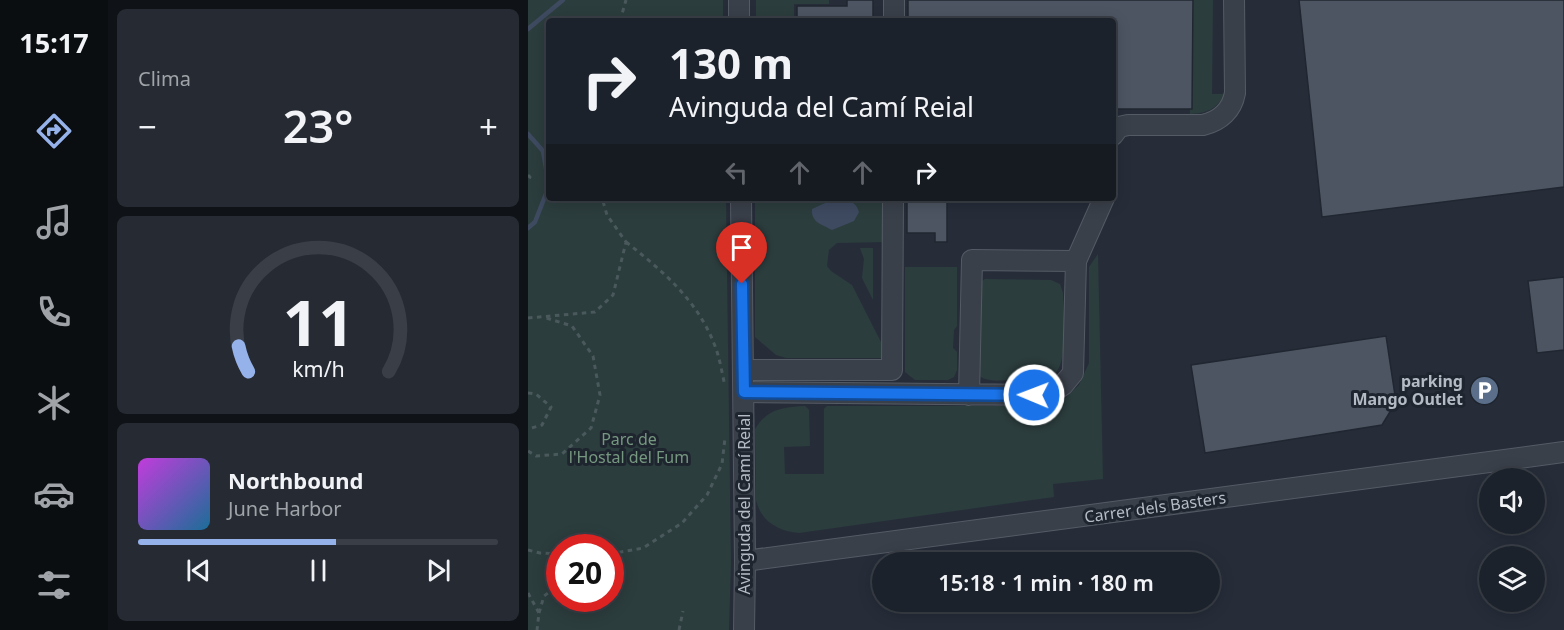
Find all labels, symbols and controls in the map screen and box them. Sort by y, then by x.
text: 15:17 [19,24,89,61]
text: 130 m [669,34,793,91]
icon: right [570,42,648,120]
text: Clima [138,65,191,92]
text: Avinguda del Camí Reial [669,88,974,125]
text: 23° [283,95,353,156]
text: − [138,104,157,149]
text: + [479,104,498,149]
icon: directions [33,110,75,152]
icon: left [720,156,753,189]
icon: ahead [783,156,816,189]
icon: ahead [846,156,879,189]
icon: right [909,156,942,189]
icon: music [33,201,75,243]
pin [716,222,767,284]
icon: arrive [725,231,758,264]
text: 11 [282,279,354,364]
icon: phone [33,291,75,333]
text: km/h [292,354,344,383]
position arrow [1002,363,1066,427]
place label: parking Mango Outlet [1352,370,1463,410]
parking icon: parking Mango Outlet [1468,374,1500,406]
icon: climate [33,382,75,424]
street label: Avinguda del Camí Reial [733,414,755,594]
park label: Parc de l'Hostal del Fum [569,428,689,468]
text: Northbound [228,465,363,495]
map controls [1479,468,1545,612]
button: sound [1479,468,1545,534]
icon: car [33,473,75,515]
street label: Carrer dels Basters [1083,486,1227,528]
text: June Harbor [228,495,342,522]
speed limit sign: 20 [546,534,624,612]
button: layers [1479,546,1545,612]
icon: previous [182,554,215,587]
icon: pause [302,554,335,587]
icon: next [422,554,455,587]
icon: filters [33,564,75,606]
text: 15:18 · 1 min · 180 m [938,567,1154,597]

